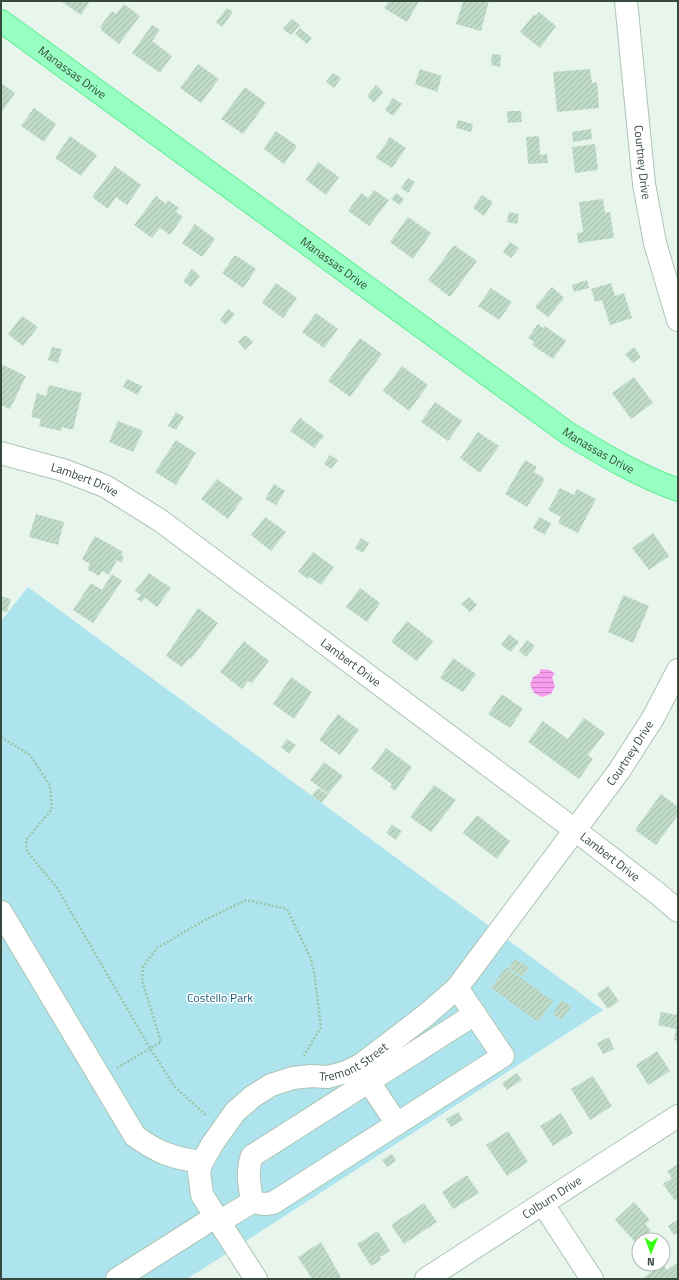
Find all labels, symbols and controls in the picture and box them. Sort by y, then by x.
street label: Manassas Drive [34,41,111,104]
street label: Courtney Drive [629,124,657,201]
street label: Manassas Drive [296,232,373,294]
street label: Manassas Drive [559,422,638,478]
street label: Lambert Drive [49,457,123,501]
street label: Lambert Drive [317,633,385,691]
street label: Courtney Drive [601,716,658,789]
street label: Lambert Drive [576,827,644,886]
park label: Costello Park [187,988,253,1007]
street label: Tremont Street [319,1037,392,1086]
street label: Colburn Drive [518,1171,585,1223]
north arrow [631,1232,671,1272]
text: N [647,1254,655,1270]

